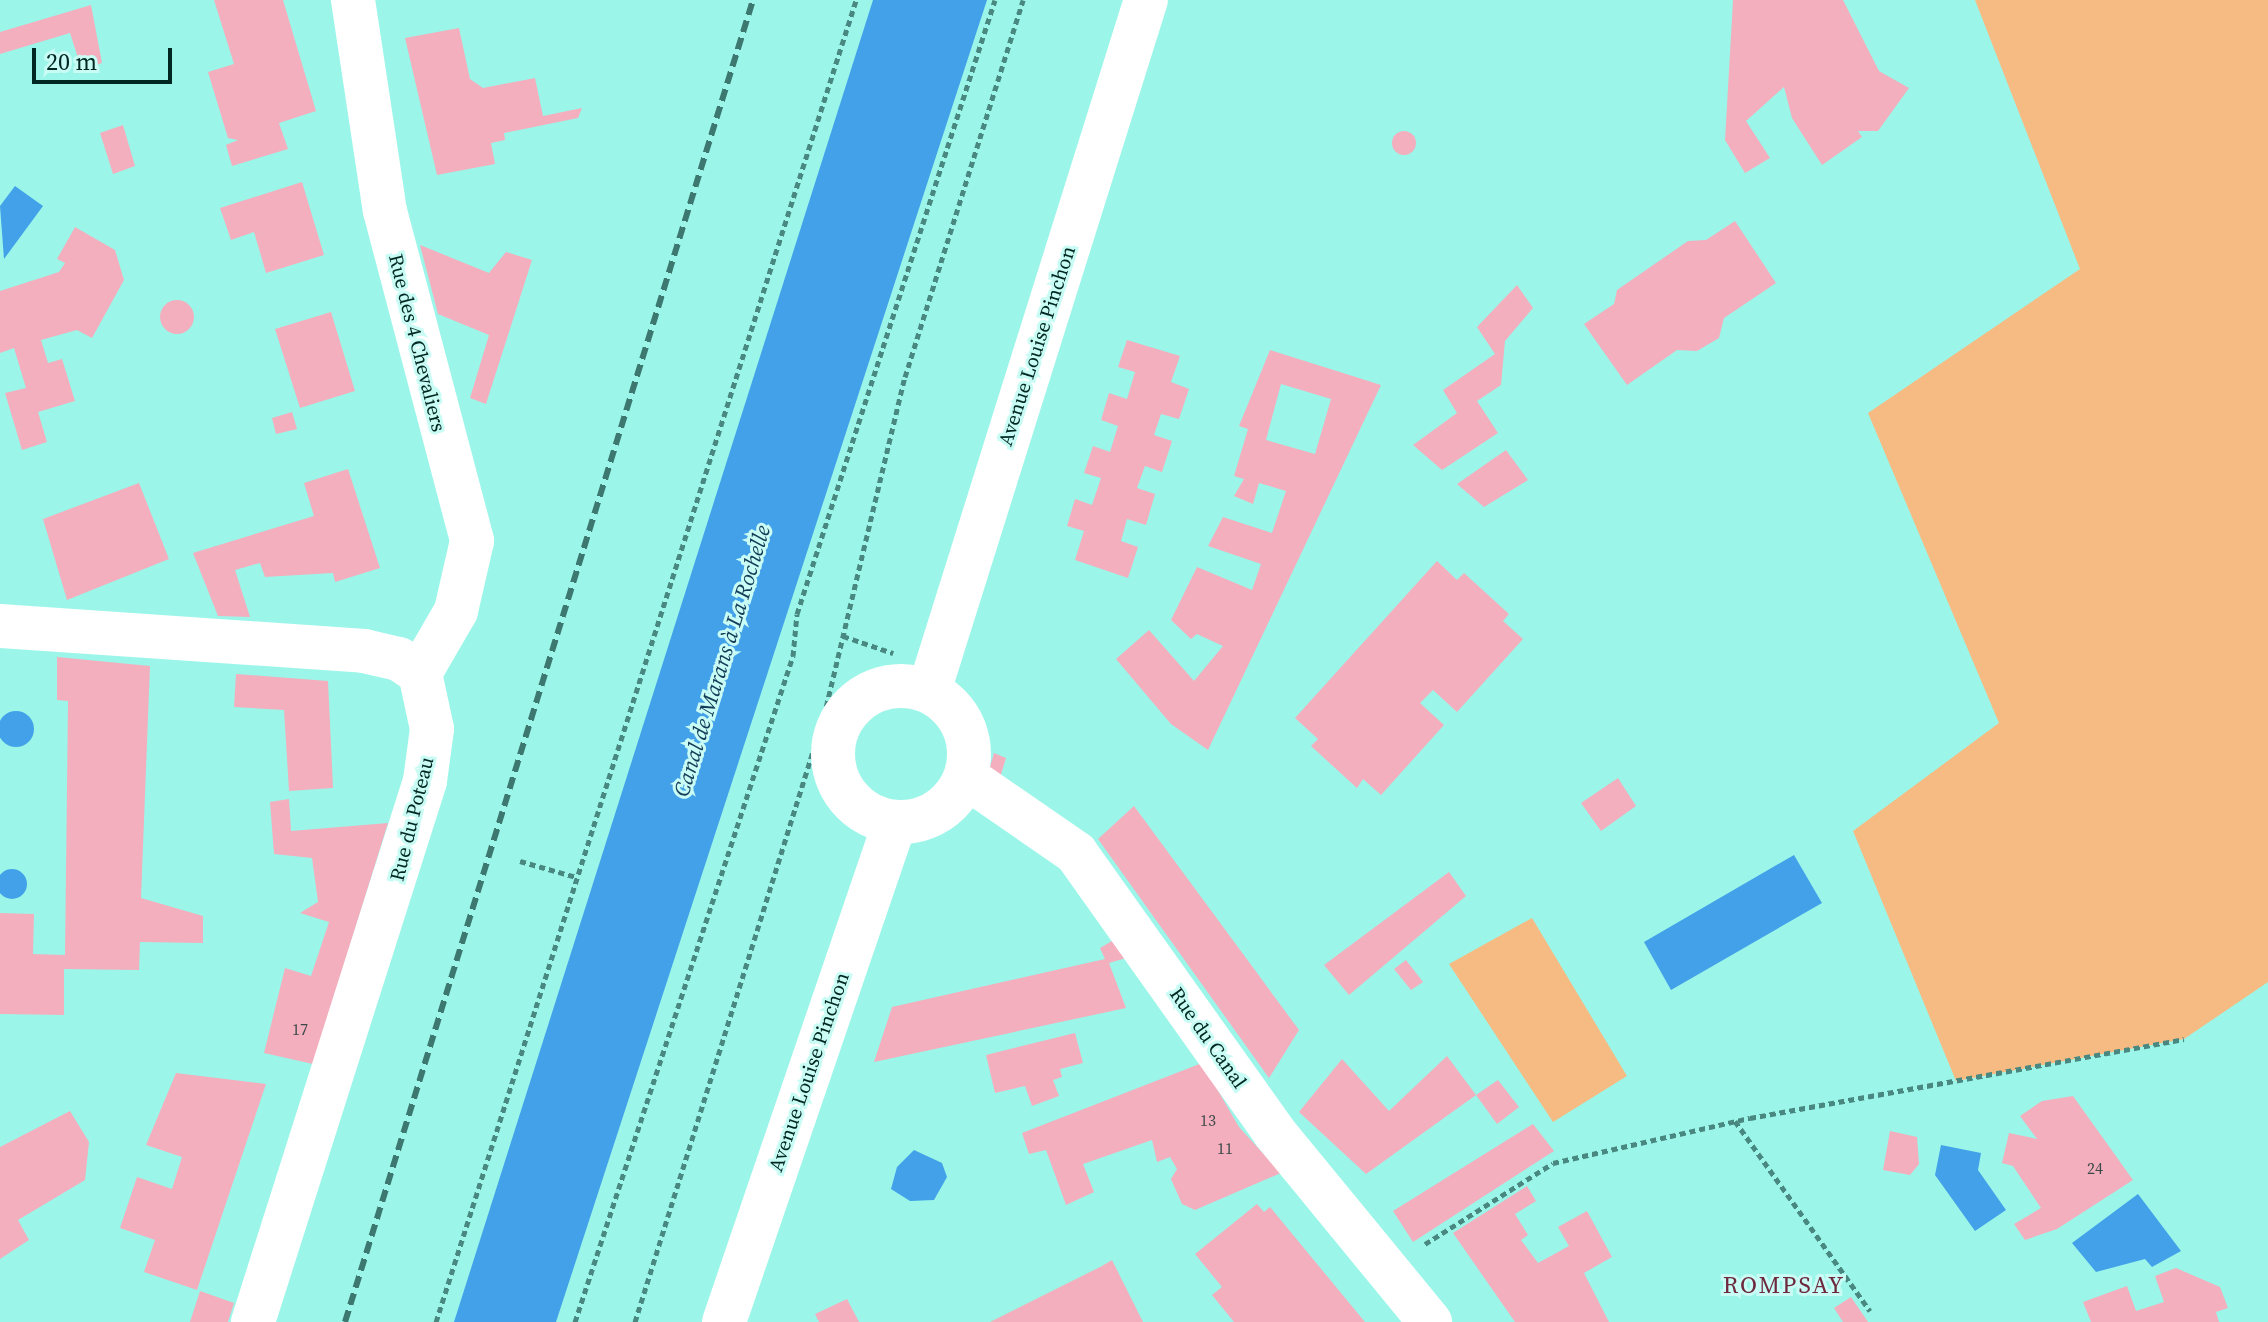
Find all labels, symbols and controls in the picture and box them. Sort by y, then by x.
scale bar [36,32,176,82]
text: 20 m [46,45,97,78]
street label: Avenue Louise Pinchon [993,243,1081,449]
street label: Rue des 4 Chevaliers [383,252,451,434]
water label: Canal de Marans à La Rochelle [668,522,776,800]
street label: Rue du Poteau [385,754,439,884]
street label: Avenue Louise Pinchon [764,969,854,1175]
street label: Rue du Canal [1164,983,1252,1093]
house number: 17 [292,1019,308,1039]
house number: 13 [1200,1110,1216,1130]
house number: 11 [1217,1138,1233,1158]
house number: 24 [2087,1158,2103,1178]
district label: ROMPSAY [1723,1271,1845,1299]

